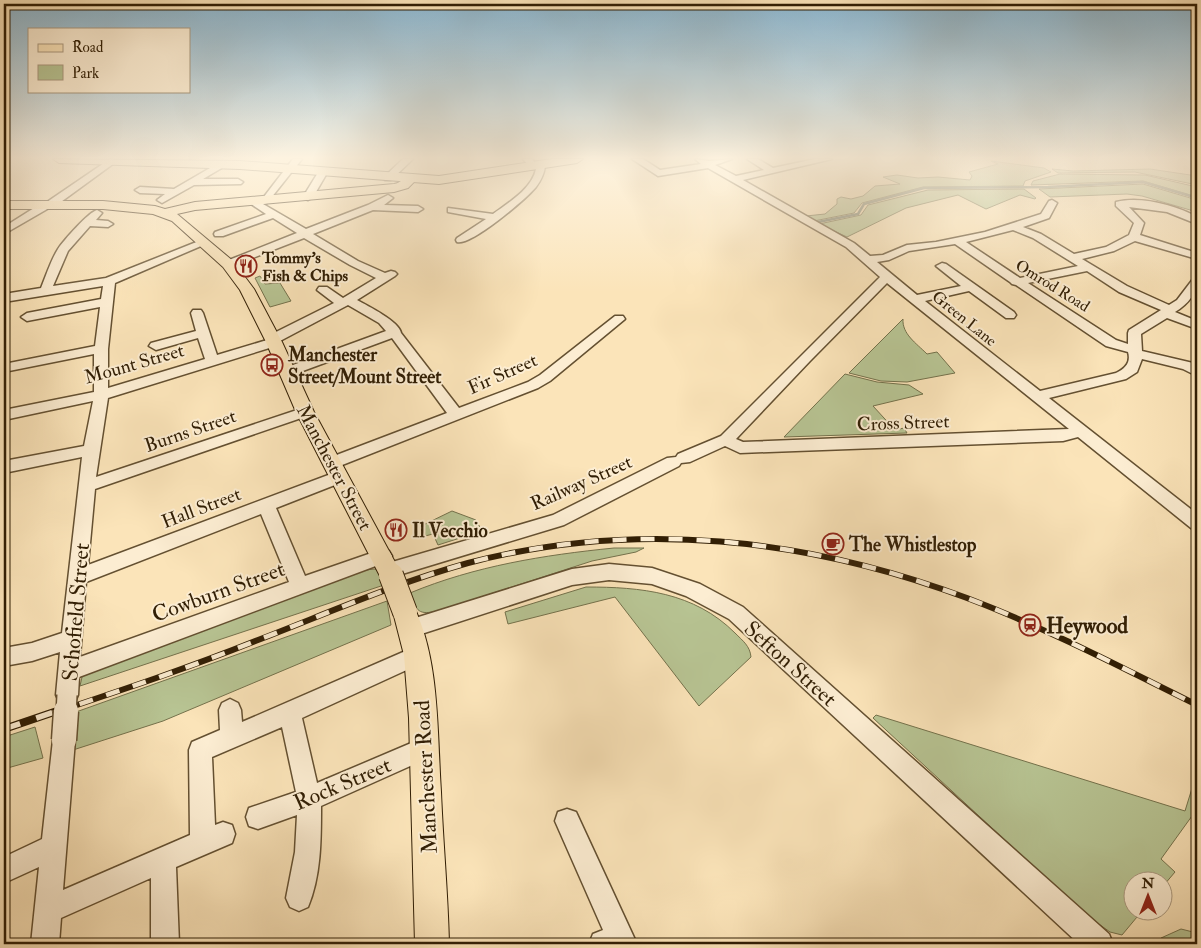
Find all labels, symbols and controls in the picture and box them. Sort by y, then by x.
legend [28,28,190,92]
text: Road [72,38,104,57]
text: Park [72,64,99,83]
place label: Tommy's Fish & Chips [261,248,349,287]
restaurant icon: Tommy's Fish & Chips [234,254,258,278]
street label: Omrod Road [1012,255,1093,317]
street label: Green Lane [928,287,1001,351]
street label: Mount Street [82,338,187,390]
place label: Manchester Street/Mount Street [287,343,442,389]
street label: Fir Street [464,348,541,400]
bus stop icon: Manchester Street/Mount Street [260,353,284,377]
street label: Manchester Street [291,401,377,534]
street label: Burns Street [141,404,239,458]
street label: Cross Street [856,409,950,437]
street label: Railway Street [527,450,636,516]
street label: Hall Street [158,482,244,534]
restaurant icon: Il Vecchio [384,518,408,542]
place label: Il Vecchio [412,519,488,543]
cafe icon: The Whistlestop [821,532,845,556]
place label: The Whistlestop [848,533,977,558]
street label: Schofield Street [56,542,96,682]
street label: Cowburn Street [148,555,289,629]
place label: Heywood [1046,612,1128,641]
station icon: Heywood [1018,613,1042,637]
street label: Sefton Street [738,615,843,713]
street label: Manchester Road [408,699,444,854]
street label: Rock Street [289,751,395,817]
north arrow [1124,870,1174,920]
text: N [1141,875,1155,892]

